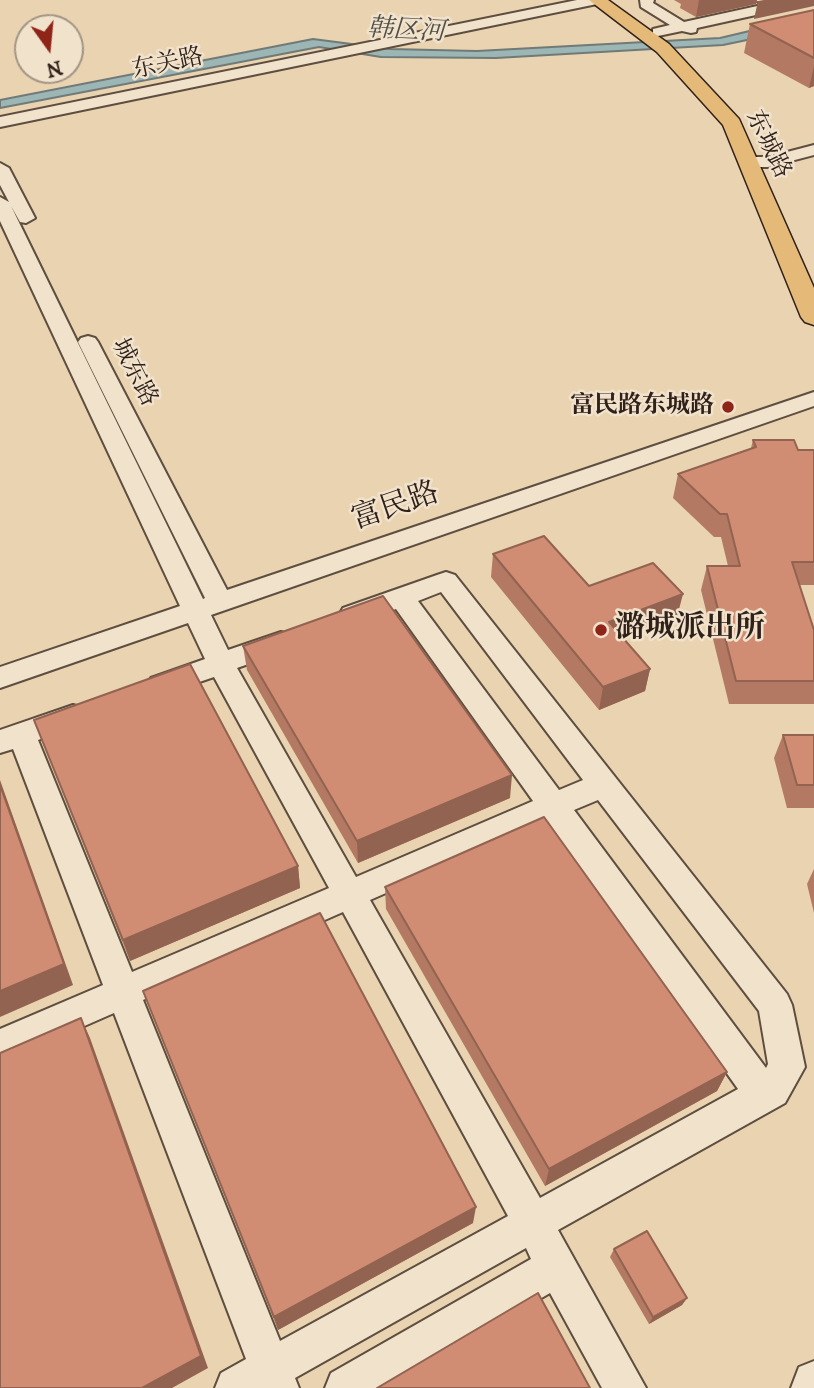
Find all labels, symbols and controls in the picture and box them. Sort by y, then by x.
north arrow [14,14,84,84]
water label: 韩区河 [366,14,446,50]
street label: 东关路 [130,43,206,87]
text: N [44,55,65,81]
street label: 东城路 [738,106,796,184]
street label: 城东路 [104,334,162,412]
place label: 富民路东城路 [570,393,714,421]
marker: 富民路东城路 [720,399,736,415]
street label: 富民路 [348,476,444,540]
place label: 潞城派出所 [615,612,765,648]
marker: 潞城派出所 [593,622,609,638]

